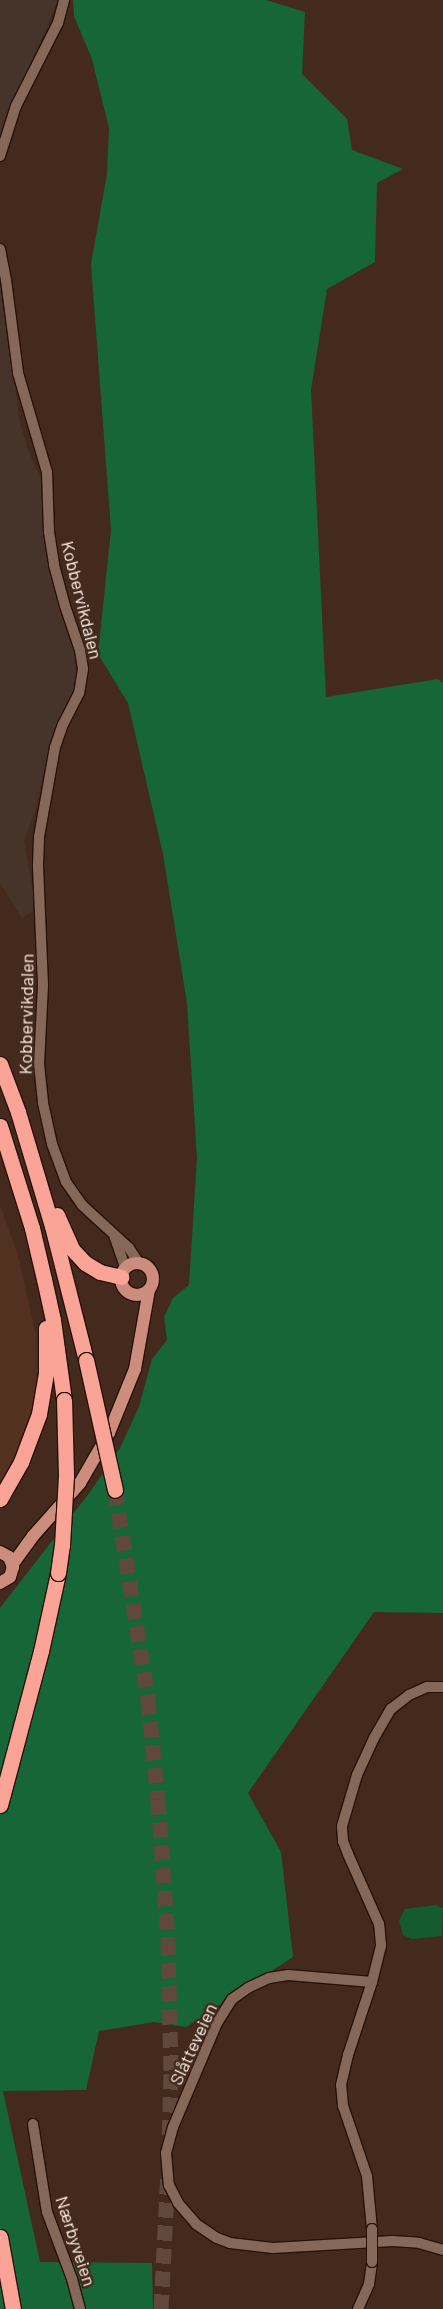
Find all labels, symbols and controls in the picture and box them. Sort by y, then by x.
street label: Kobbervikdalen [57,539,107,661]
street label: Kobbervikdalen [14,953,38,1075]
street label: Slåtteveien [165,2000,221,2088]
street label: Nærbyveien [51,2193,101,2289]

